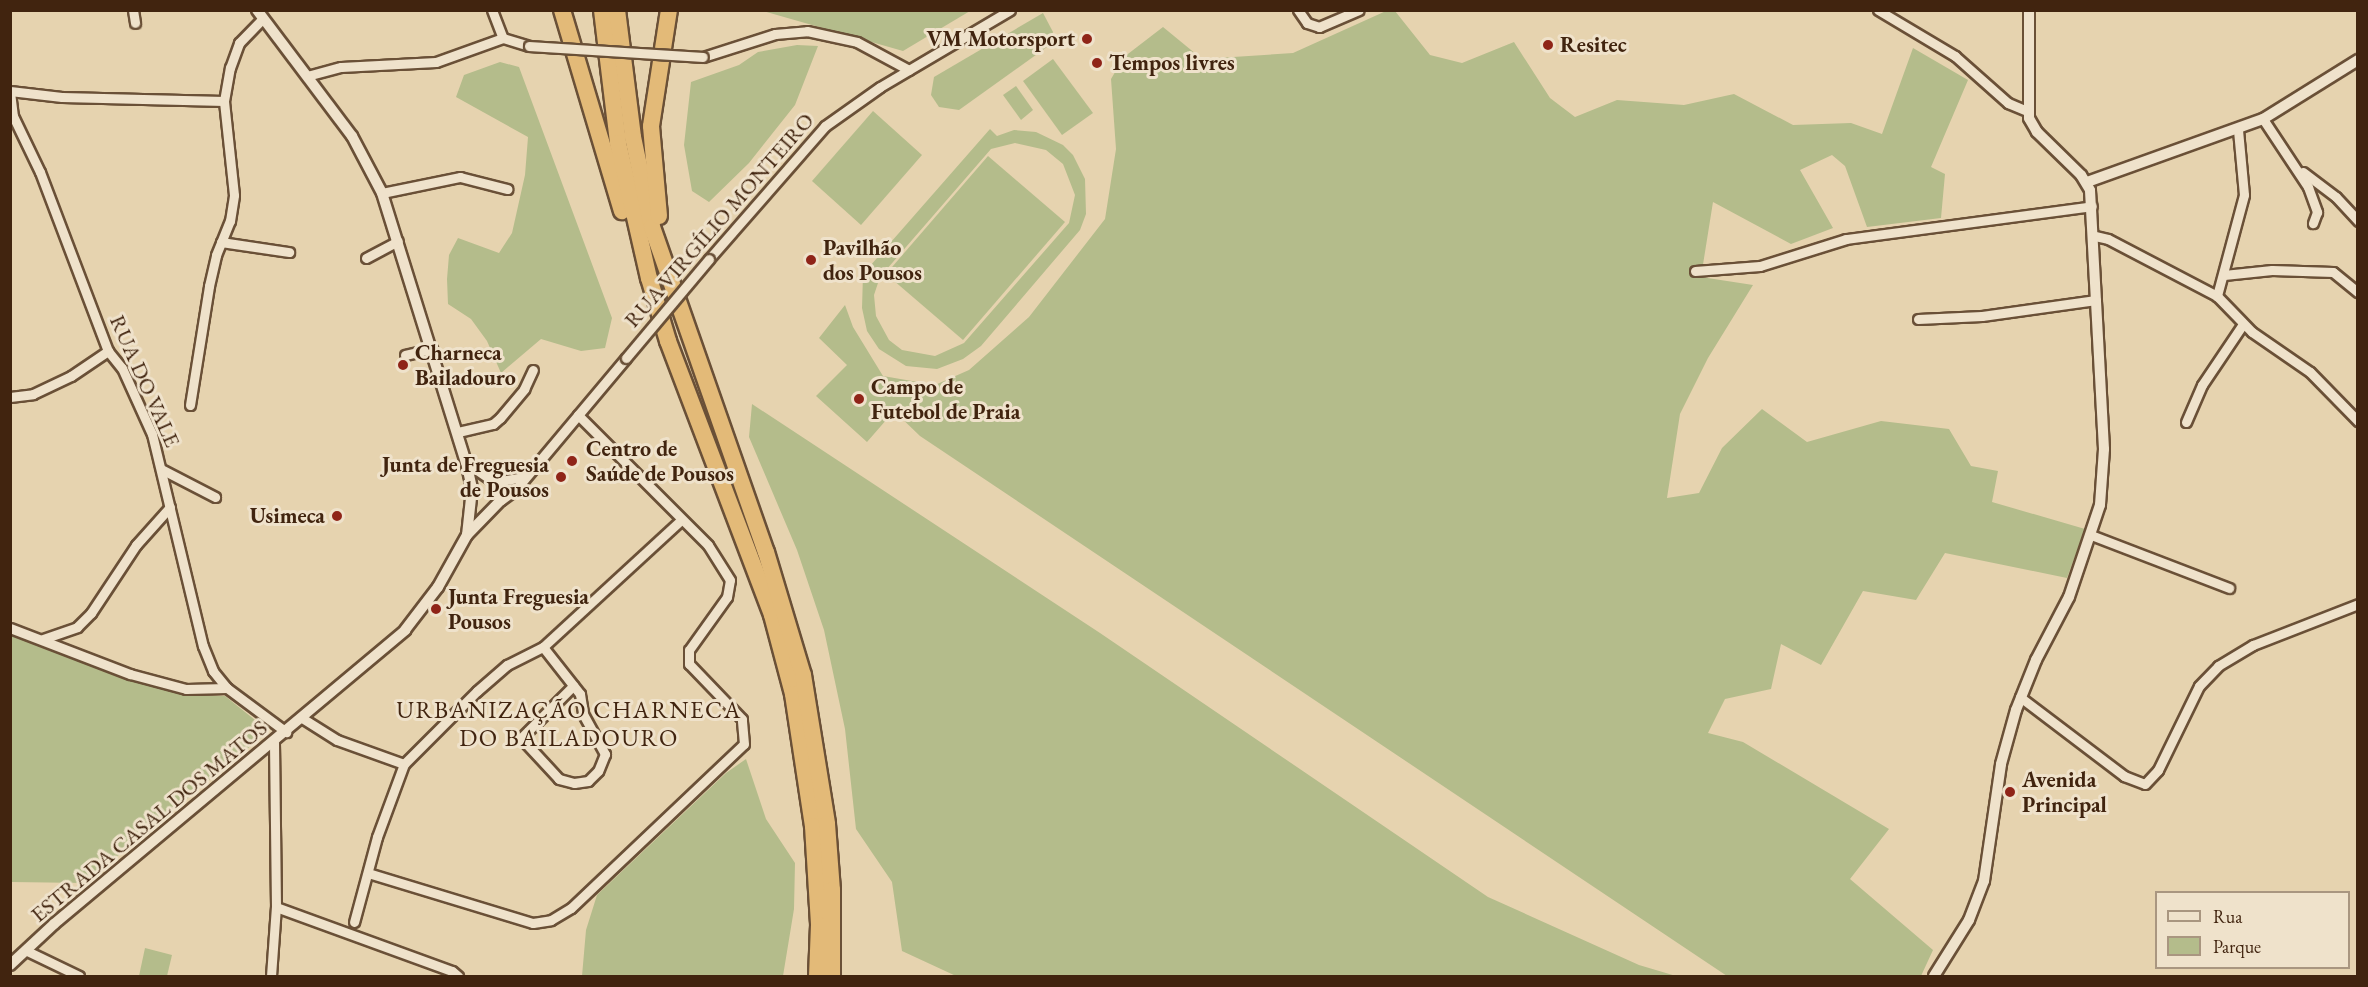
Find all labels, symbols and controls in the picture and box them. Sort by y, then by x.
place label: VM Motorsport [927,26,1075,52]
marker: VM Motorsport [1080,32,1094,46]
place label: Resitec [1560,32,1627,58]
marker: Resitec [1541,38,1555,52]
place label: Tempos livres [1109,50,1235,76]
marker: Tempos livres [1090,56,1104,70]
street label: RUA VIRGÍLIO MONTEIRO [619,107,819,333]
place label: Pavilhão dos Pousos [823,234,922,286]
marker: Pavilhão dos Pousos [804,253,818,267]
street label: RUA DO VALE [104,311,186,451]
place label: Charneca Bailadouro [415,339,516,390]
marker: Charneca Bailadouro [396,358,410,372]
place label: Campo de Futebol de Praia [871,373,1020,424]
marker: Campo de Futebol de Praia [852,392,866,406]
place label: Centro de Saúde de Pousos [586,435,734,487]
place label: Junta de Freguesia de Pousos [382,451,549,502]
marker: Centro de Saúde de Pousos [563,452,581,470]
marker: Junta de Freguesia de Pousos [554,470,568,484]
place label: Usimeca [250,503,325,529]
marker: Usimeca [330,509,344,523]
place label: Junta Freguesia Pousos [448,583,589,634]
marker: Junta Freguesia Pousos [429,602,443,616]
district label: URBANIZAÇÃO CHARNECA DO BAILADOURO [396,696,742,752]
street label: ESTRADA CASAL DOS MATOS [25,714,273,928]
place label: Avenida Principal [2022,766,2107,818]
marker: Avenida Principal [2003,785,2017,799]
legend [2155,891,2350,969]
text: Rua [2213,905,2243,928]
text: Parque [2213,935,2261,958]

